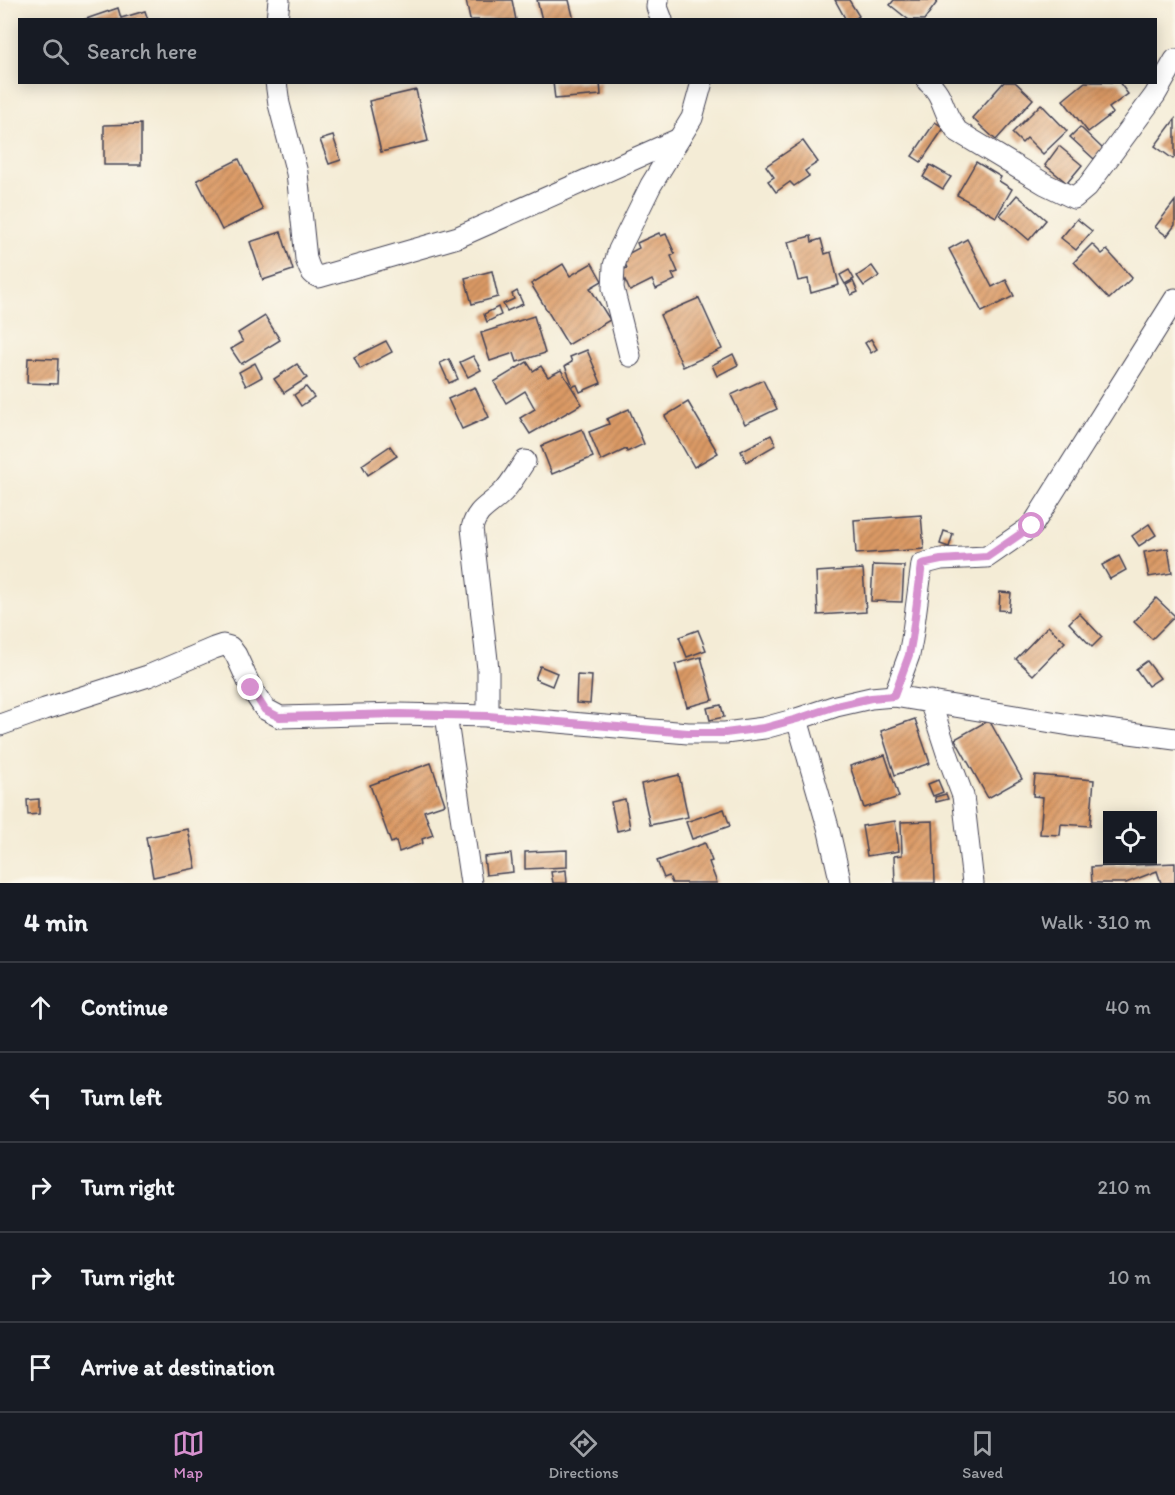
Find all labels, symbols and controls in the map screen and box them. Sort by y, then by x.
search box [18,18,1157,84]
icon: search [39,35,72,68]
text: Search here [87,38,197,65]
route start [1018,512,1044,538]
route end [237,674,263,700]
map controls [1103,811,1157,865]
button: locate [1103,811,1157,865]
text: 4 min [24,906,88,938]
text: Walk · 310 m [1041,910,1151,934]
icon: ahead [24,991,57,1024]
text: Continue [81,994,168,1021]
text: 40 m [1105,995,1151,1019]
icon: left [24,1081,57,1114]
text: Turn left [81,1084,162,1111]
text: 50 m [1107,1085,1151,1109]
icon: right [24,1171,57,1204]
text: Turn right [81,1174,175,1201]
text: 210 m [1098,1175,1151,1199]
icon: right [24,1261,57,1294]
text: Turn right [81,1264,175,1291]
text: 10 m [1108,1265,1151,1289]
icon: arrive [24,1351,57,1384]
text: Arrive at destination [81,1354,275,1381]
tab: Map [172,1427,205,1482]
tab: Directions [548,1427,619,1482]
tab: Saved [962,1427,1003,1482]

